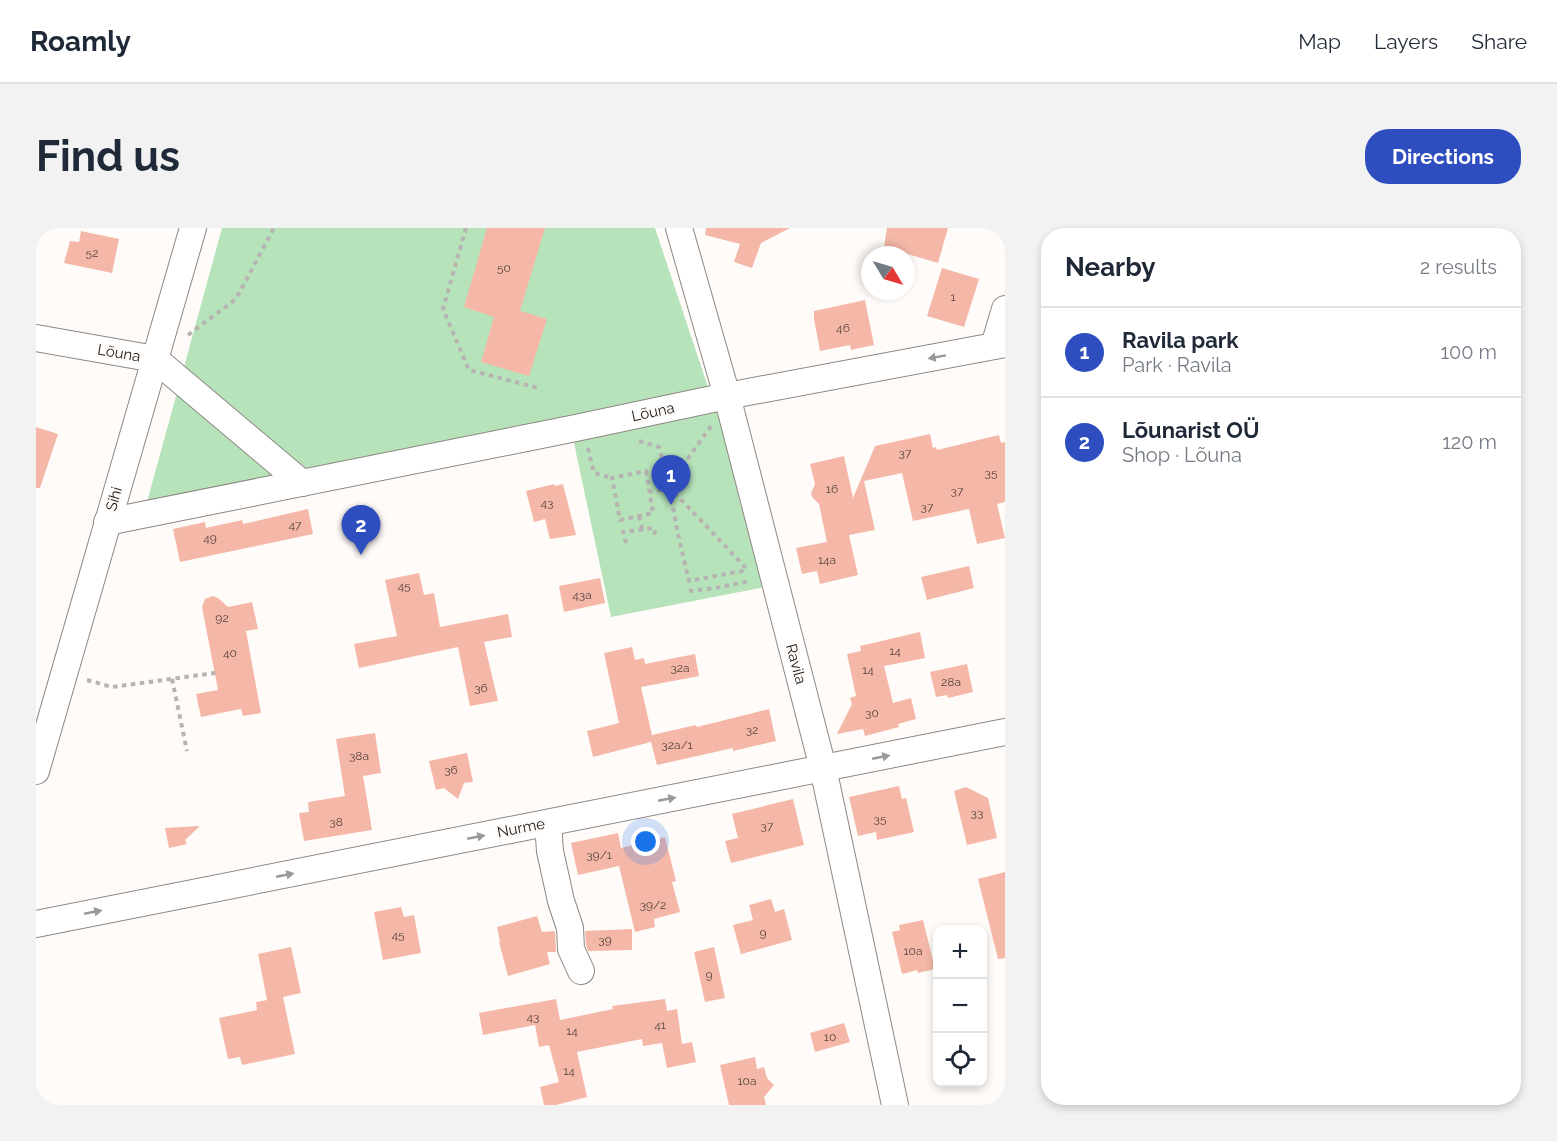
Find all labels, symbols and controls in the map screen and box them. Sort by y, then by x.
text: Roamly [30,25,131,58]
text: Map [1298,29,1341,54]
text: Layers [1374,29,1438,54]
text: Share [1471,29,1527,54]
button: Directions [1365,129,1521,184]
text: Find us [36,132,180,181]
house number: 52 [86,246,98,260]
north arrow [861,246,915,300]
text: Nearby [1065,252,1155,282]
text: 2 results [1420,255,1497,279]
house number: 50 [497,261,511,275]
house number: 1 [950,290,956,304]
house number: 46 [836,321,850,335]
text: Ravila park [1122,327,1239,353]
street label: Lõuna [96,340,142,366]
text: 1 [1080,340,1089,364]
text: 100 m [1440,340,1497,364]
one-way arrow [927,352,946,361]
text: Park · Ravila [1122,353,1232,377]
street label: Lõuna [630,399,676,425]
text: Lõunarist OÜ [1122,417,1259,443]
text: 2 [1079,430,1090,454]
text: 120 m [1442,430,1497,454]
text: Shop · Lõuna [1122,443,1242,467]
house number: 37 [899,446,912,460]
pin: 1 [652,456,690,505]
house number: 35 [985,466,998,480]
house number: 16 [826,482,838,496]
house number: 37 [951,484,964,498]
street label: Sihi [102,485,126,513]
house number: 43 [541,496,553,510]
house number: 37 [921,500,934,514]
pin: 2 [342,506,380,555]
house number: 47 [289,518,302,532]
house number: 49 [203,531,217,545]
house number: 14a [818,553,836,567]
house number: 45 [397,579,411,593]
house number: 43a [572,588,592,602]
house number: 92 [215,611,229,625]
street label: Ravila [782,642,810,686]
house number: 14 [889,644,901,658]
house number: 40 [223,646,237,660]
house number: 32a [670,661,690,675]
house number: 14 [862,663,874,677]
house number: 28a [941,675,961,689]
house number: 36 [474,681,488,695]
house number: 30 [865,706,879,720]
house number: 32 [746,723,758,737]
house number: 32a/1 [661,738,693,752]
house number: 38a [349,749,369,763]
one-way arrow [871,752,890,761]
house number: 36 [444,763,458,777]
one-way arrow [658,794,677,803]
house number: 33 [971,806,983,820]
house number: 35 [874,812,887,826]
house number: 38 [329,815,343,829]
street label: Nurme [496,815,547,841]
house number: 37 [761,819,774,833]
your location [631,827,660,856]
one-way arrow [467,832,486,841]
house number: 39/1 [586,848,612,862]
one-way arrow [275,870,294,879]
house number: 39/2 [640,898,666,912]
one-way arrow [84,907,103,916]
map controls [933,925,987,1087]
button: + [933,925,987,979]
house number: 9 [759,926,767,940]
house number: 45 [391,928,405,942]
house number: 39 [598,933,612,947]
house number: 10a [903,944,923,958]
house number: 9 [705,968,713,982]
button: − [933,979,987,1033]
house number: 43 [527,1010,539,1024]
house number: 41 [654,1018,666,1032]
house number: 14 [566,1024,578,1038]
house number: 10 [824,1030,836,1044]
button: locate [933,1033,987,1087]
house number: 14 [563,1064,575,1078]
house number: 10a [737,1074,757,1088]

